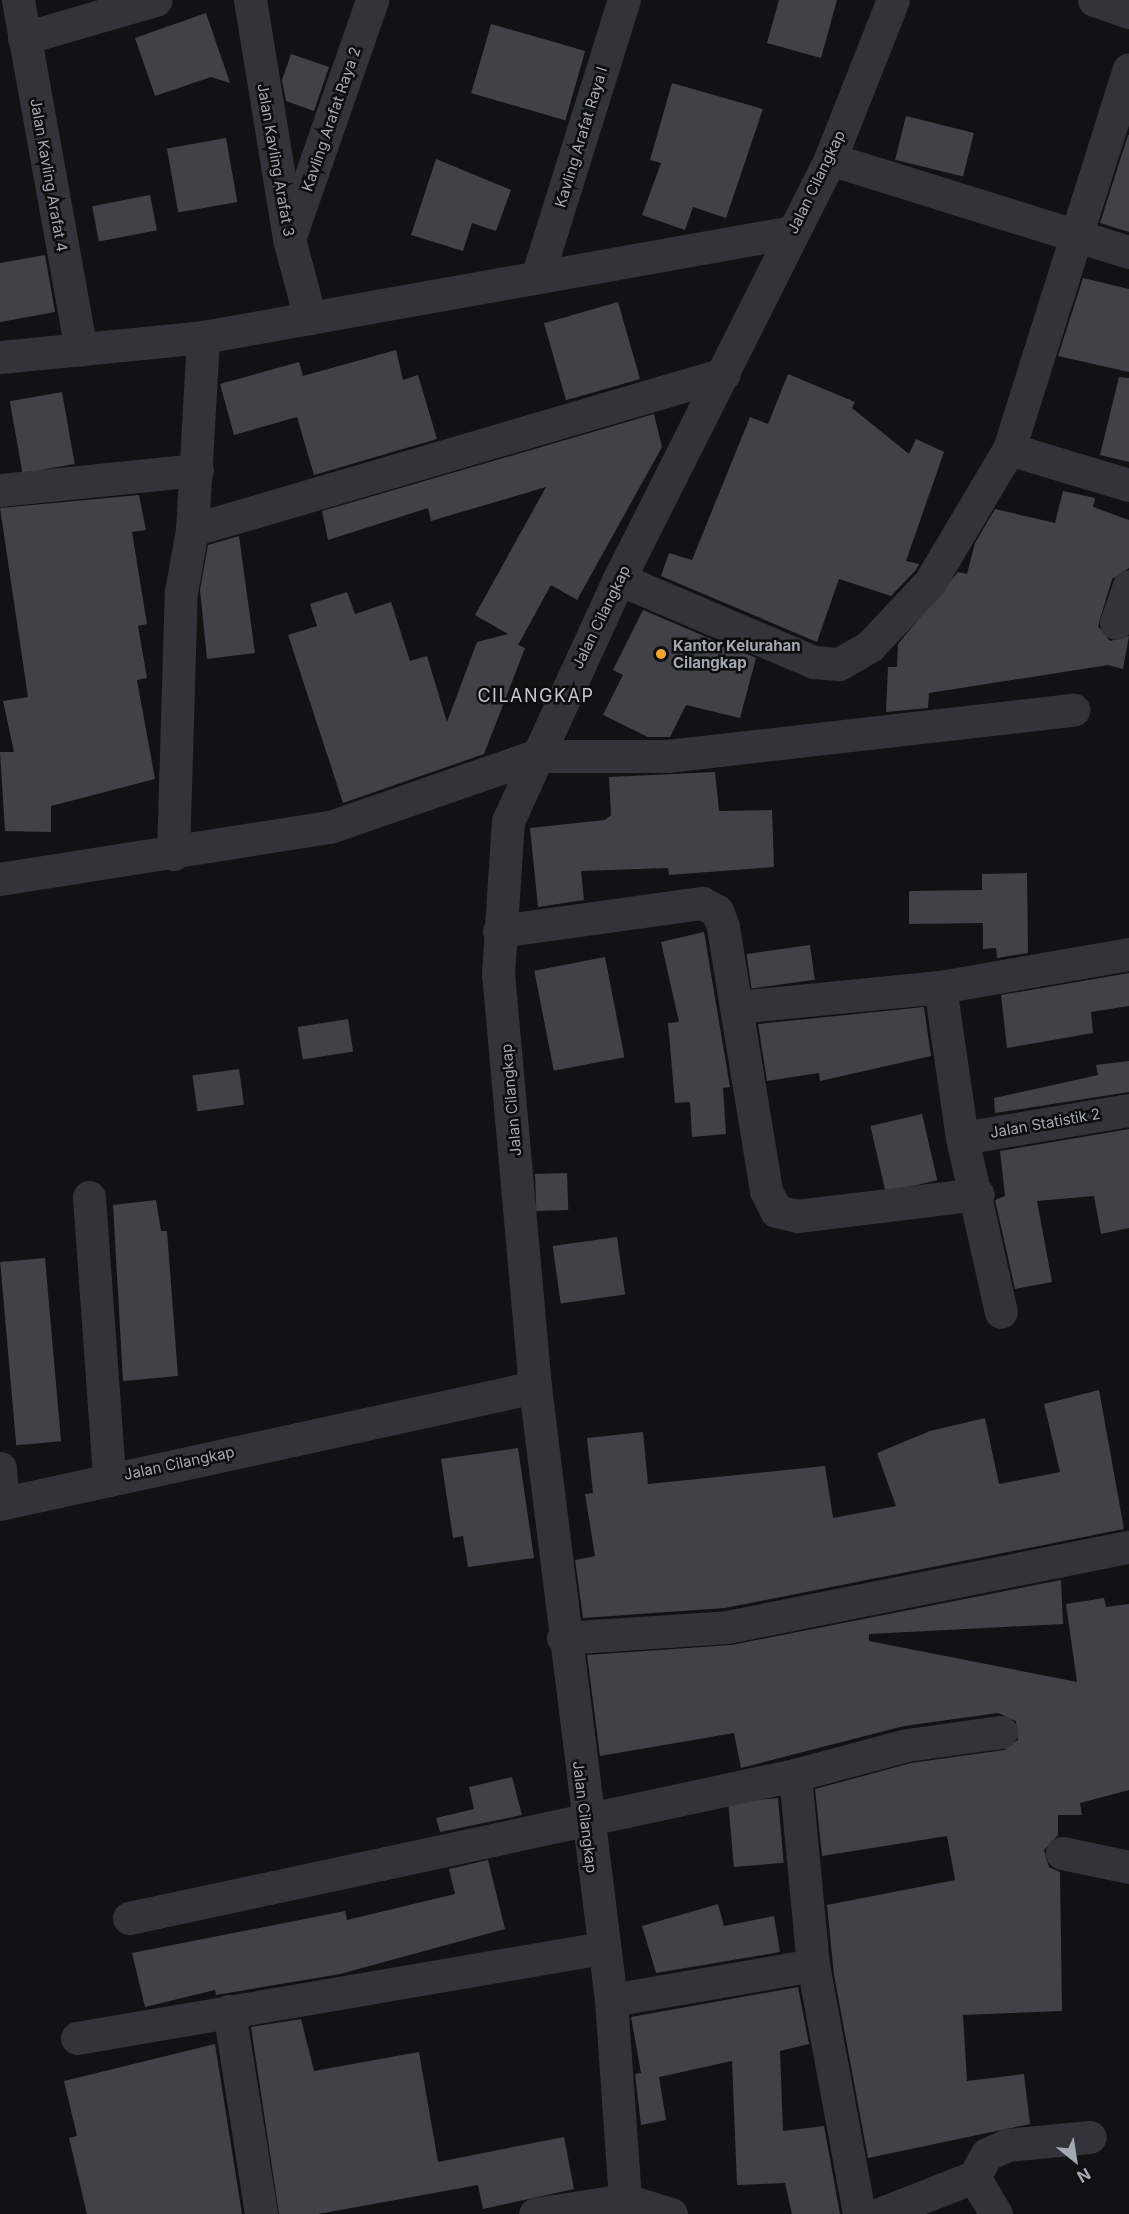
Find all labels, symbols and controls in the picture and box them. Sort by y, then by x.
street label: Kavling Arafat Raya 2 [298,44,364,194]
street label: Kavling Arafat Raya I [551,64,611,210]
street label: Jalan Kavling Arafat 3 [254,82,298,238]
street label: Jalan Kavling Arafat 4 [27,97,71,253]
street label: Jalan Cilangkap [783,127,849,237]
street label: Jalan Cilangkap [568,562,634,672]
place label: Kantor Kelurahan Cilangkap [673,636,801,671]
marker: Kantor Kelurahan Cilangkap [654,647,668,661]
district label: CILANGKAP [477,685,595,707]
street label: Jalan Cilangkap [497,1043,525,1157]
street label: Jalan Statistik 2 [988,1104,1102,1142]
street label: Jalan Cilangkap [122,1442,236,1484]
street label: Jalan Cilangkap [569,1760,601,1874]
north arrow [1045,2130,1105,2190]
text: N [1074,2164,1094,2187]

